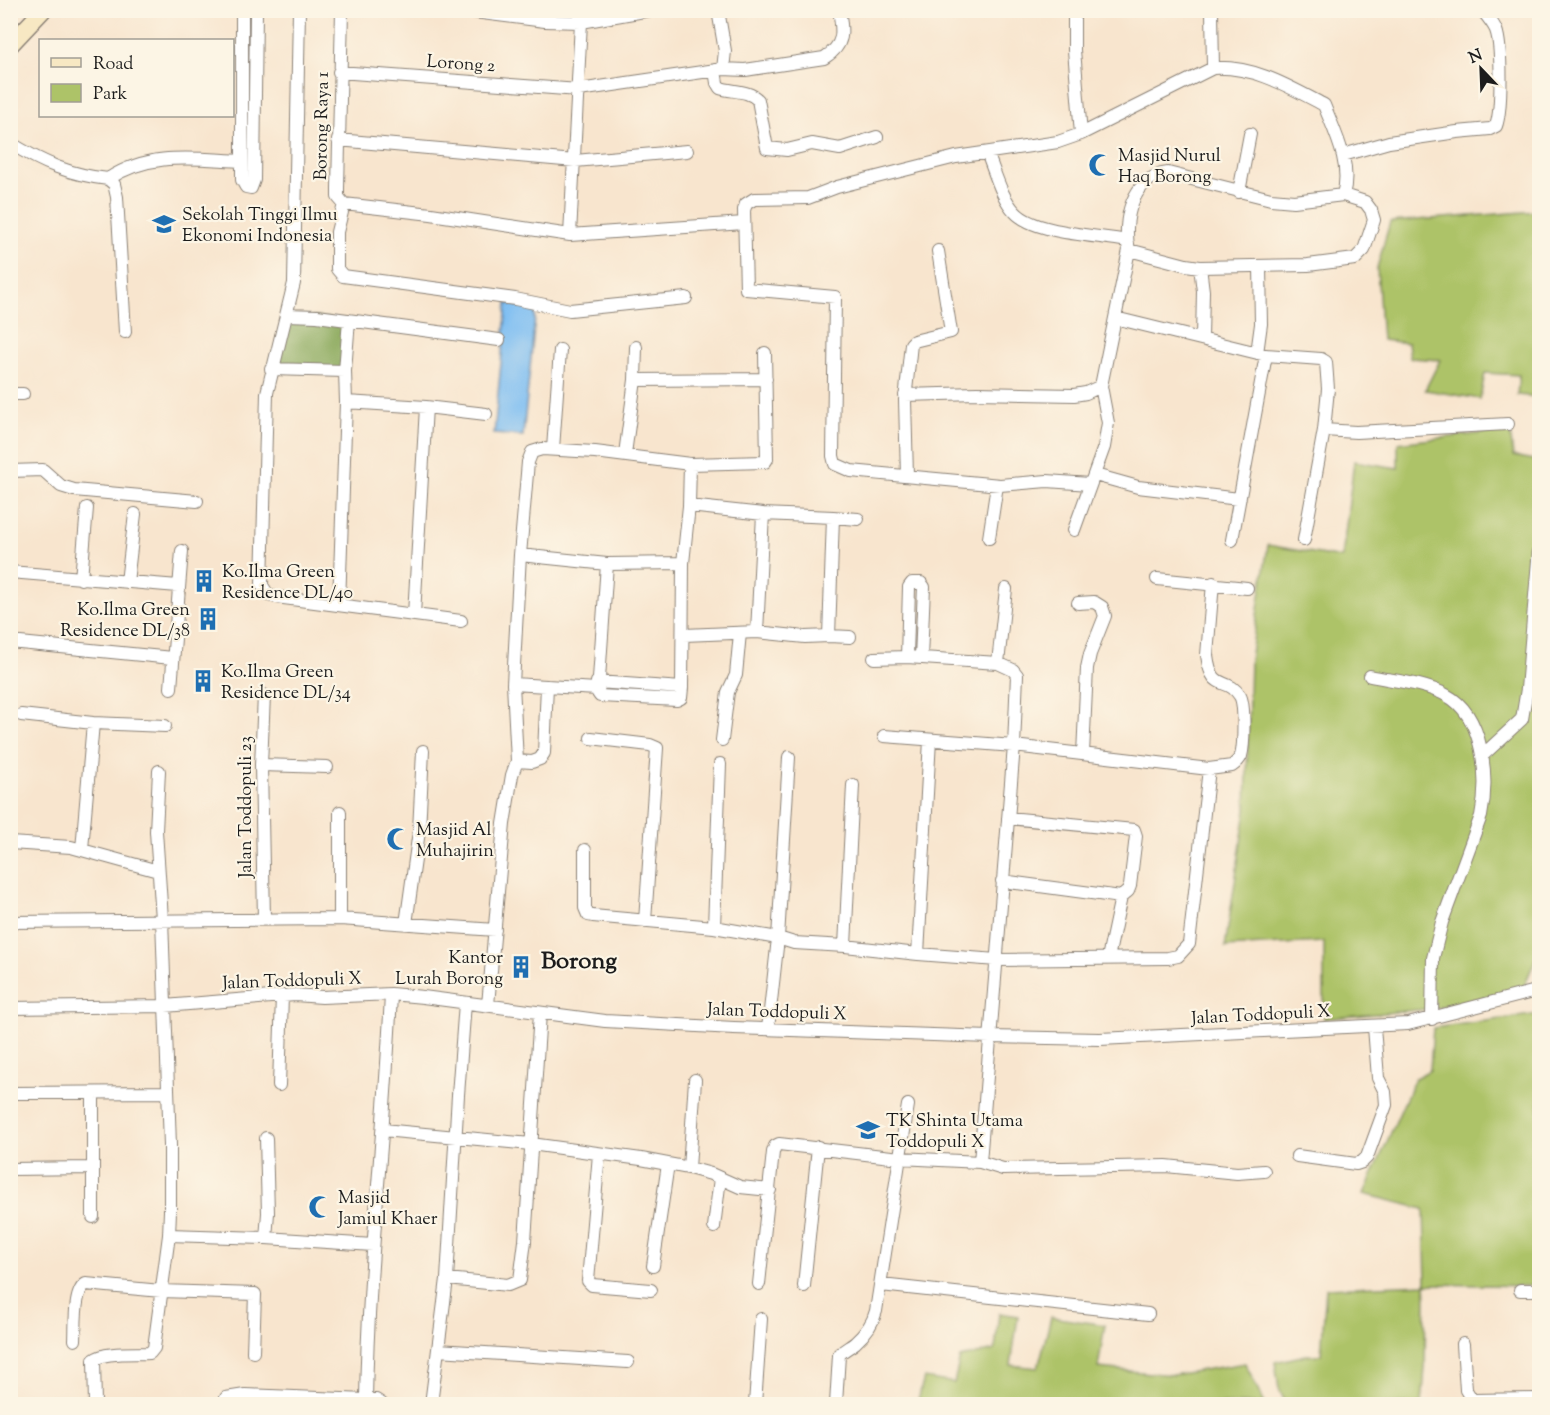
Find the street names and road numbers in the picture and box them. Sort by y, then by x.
street label: Lorong 2 [426,50,497,80]
street label: Borong Raya 1 [309,71,337,181]
street label: Jalan Toddopuli 23 [234,736,260,879]
street label: Jalan Toddopuli X [221,967,363,997]
street label: Jalan Toddopuli X [706,998,848,1028]
street label: Jalan Toddopuli X [1190,999,1332,1033]

